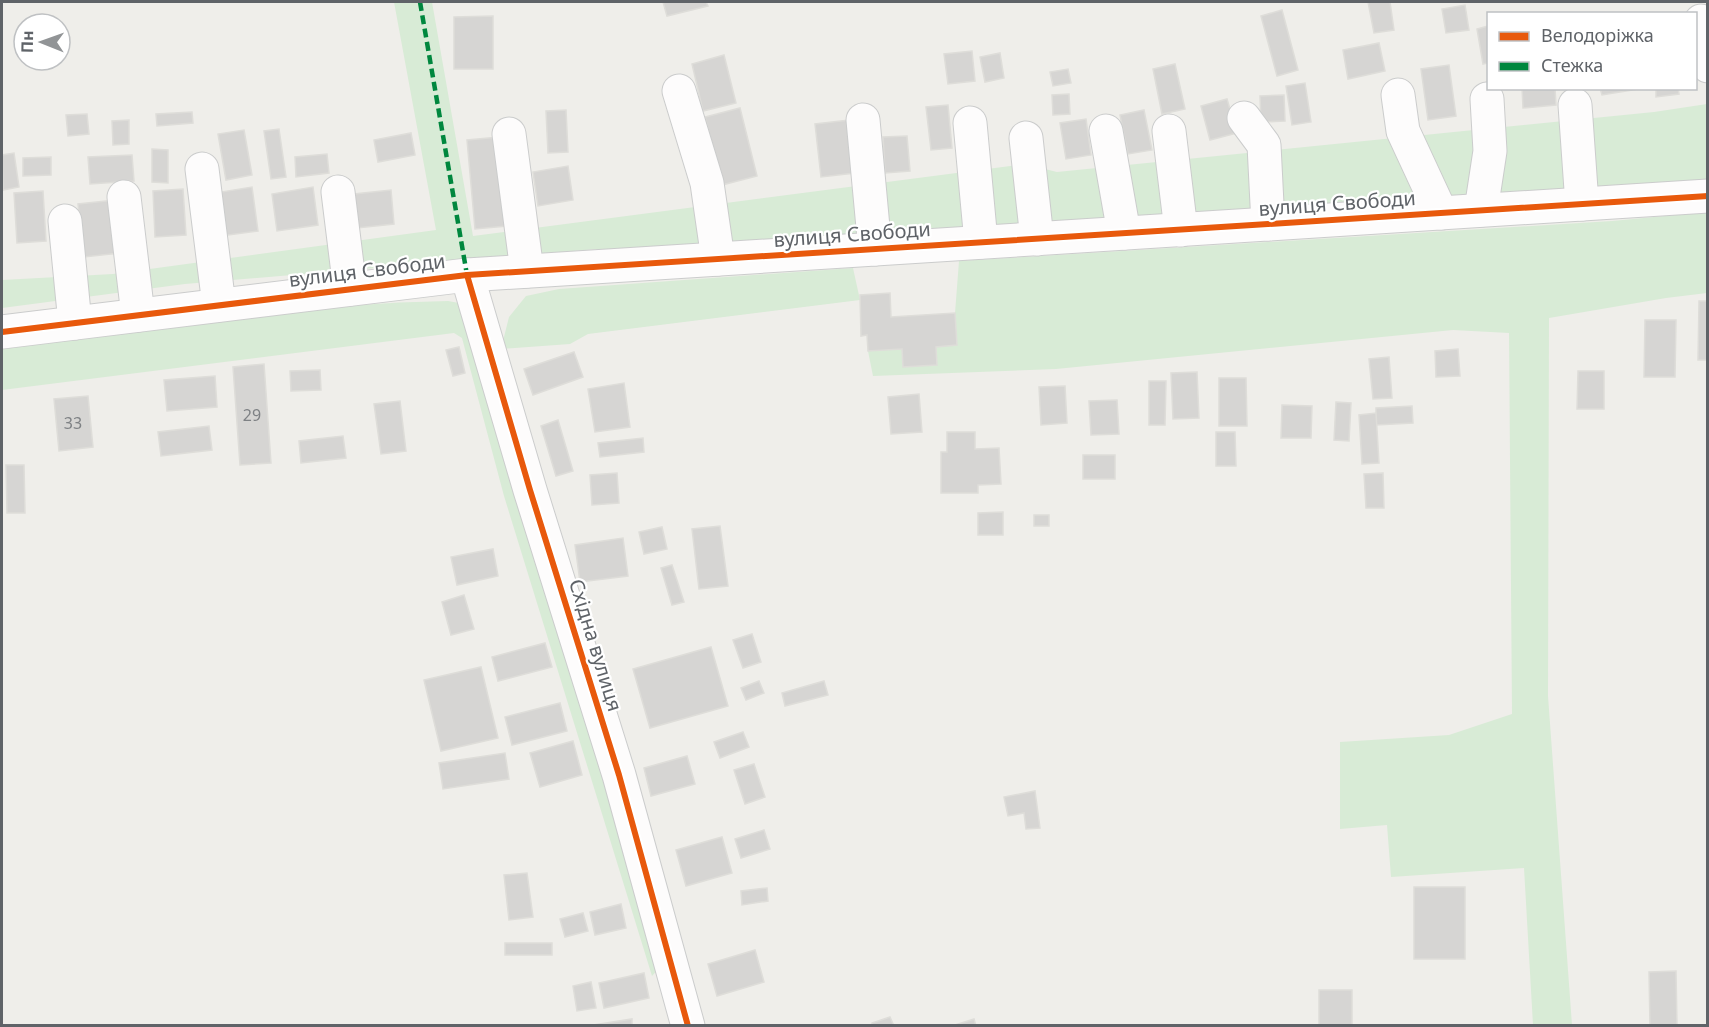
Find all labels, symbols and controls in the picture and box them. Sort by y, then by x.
north arrow [12,12,72,72]
legend [1487,12,1697,90]
text: Велодоріжка [1541,23,1654,47]
text: Пн [16,30,38,53]
text: Стежка [1541,53,1603,77]
street label: вулиця Свободи [1257,184,1417,222]
street label: вулиця Свободи [772,215,932,253]
street label: вулиця Свободи [287,247,447,293]
house number: 29 [243,404,261,426]
house number: 33 [64,412,82,434]
street label: Східна вулиця [563,575,629,715]

